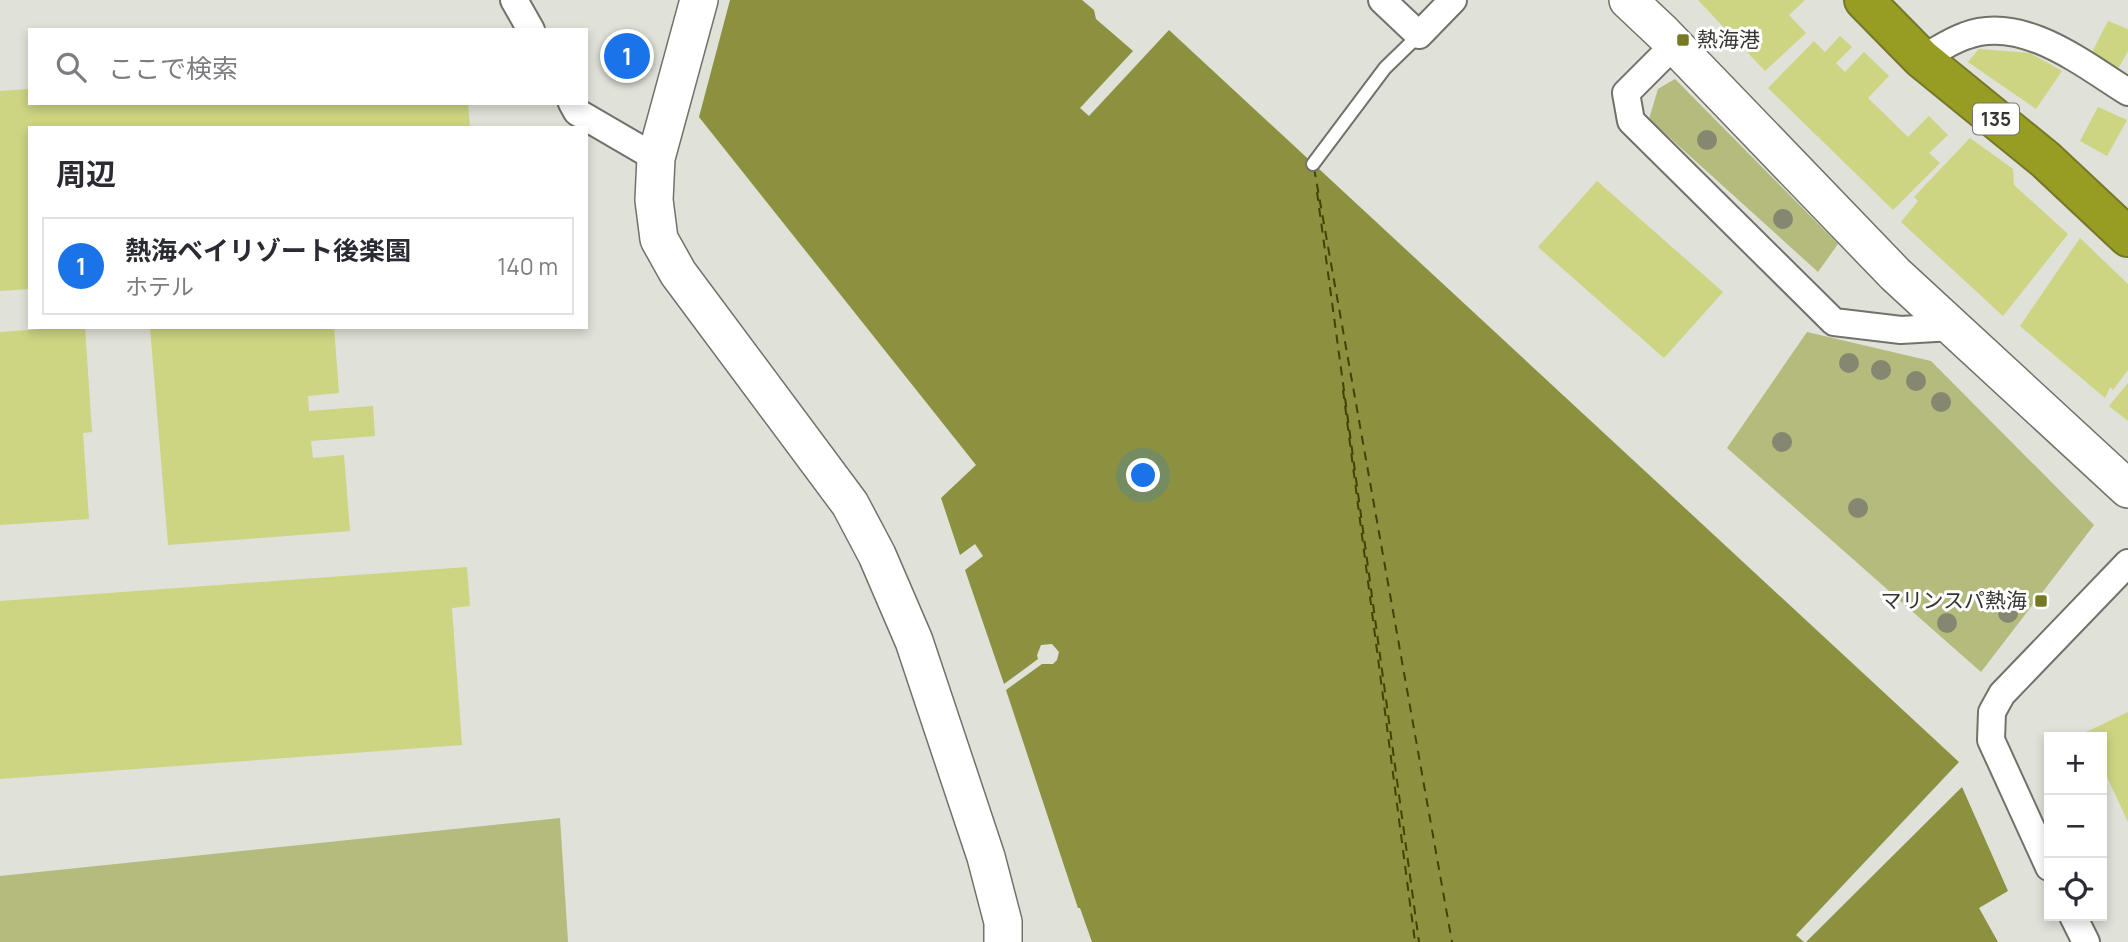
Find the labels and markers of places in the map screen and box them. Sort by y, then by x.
place label: 熱海港 [1697,25,1760,53]
pin: 1 [604,30,650,82]
marker: 熱海港 [1675,32,1691,48]
place label: マリンスパ熱海 [1880,586,2027,614]
marker: マリンスパ熱海 [2033,593,2049,609]

